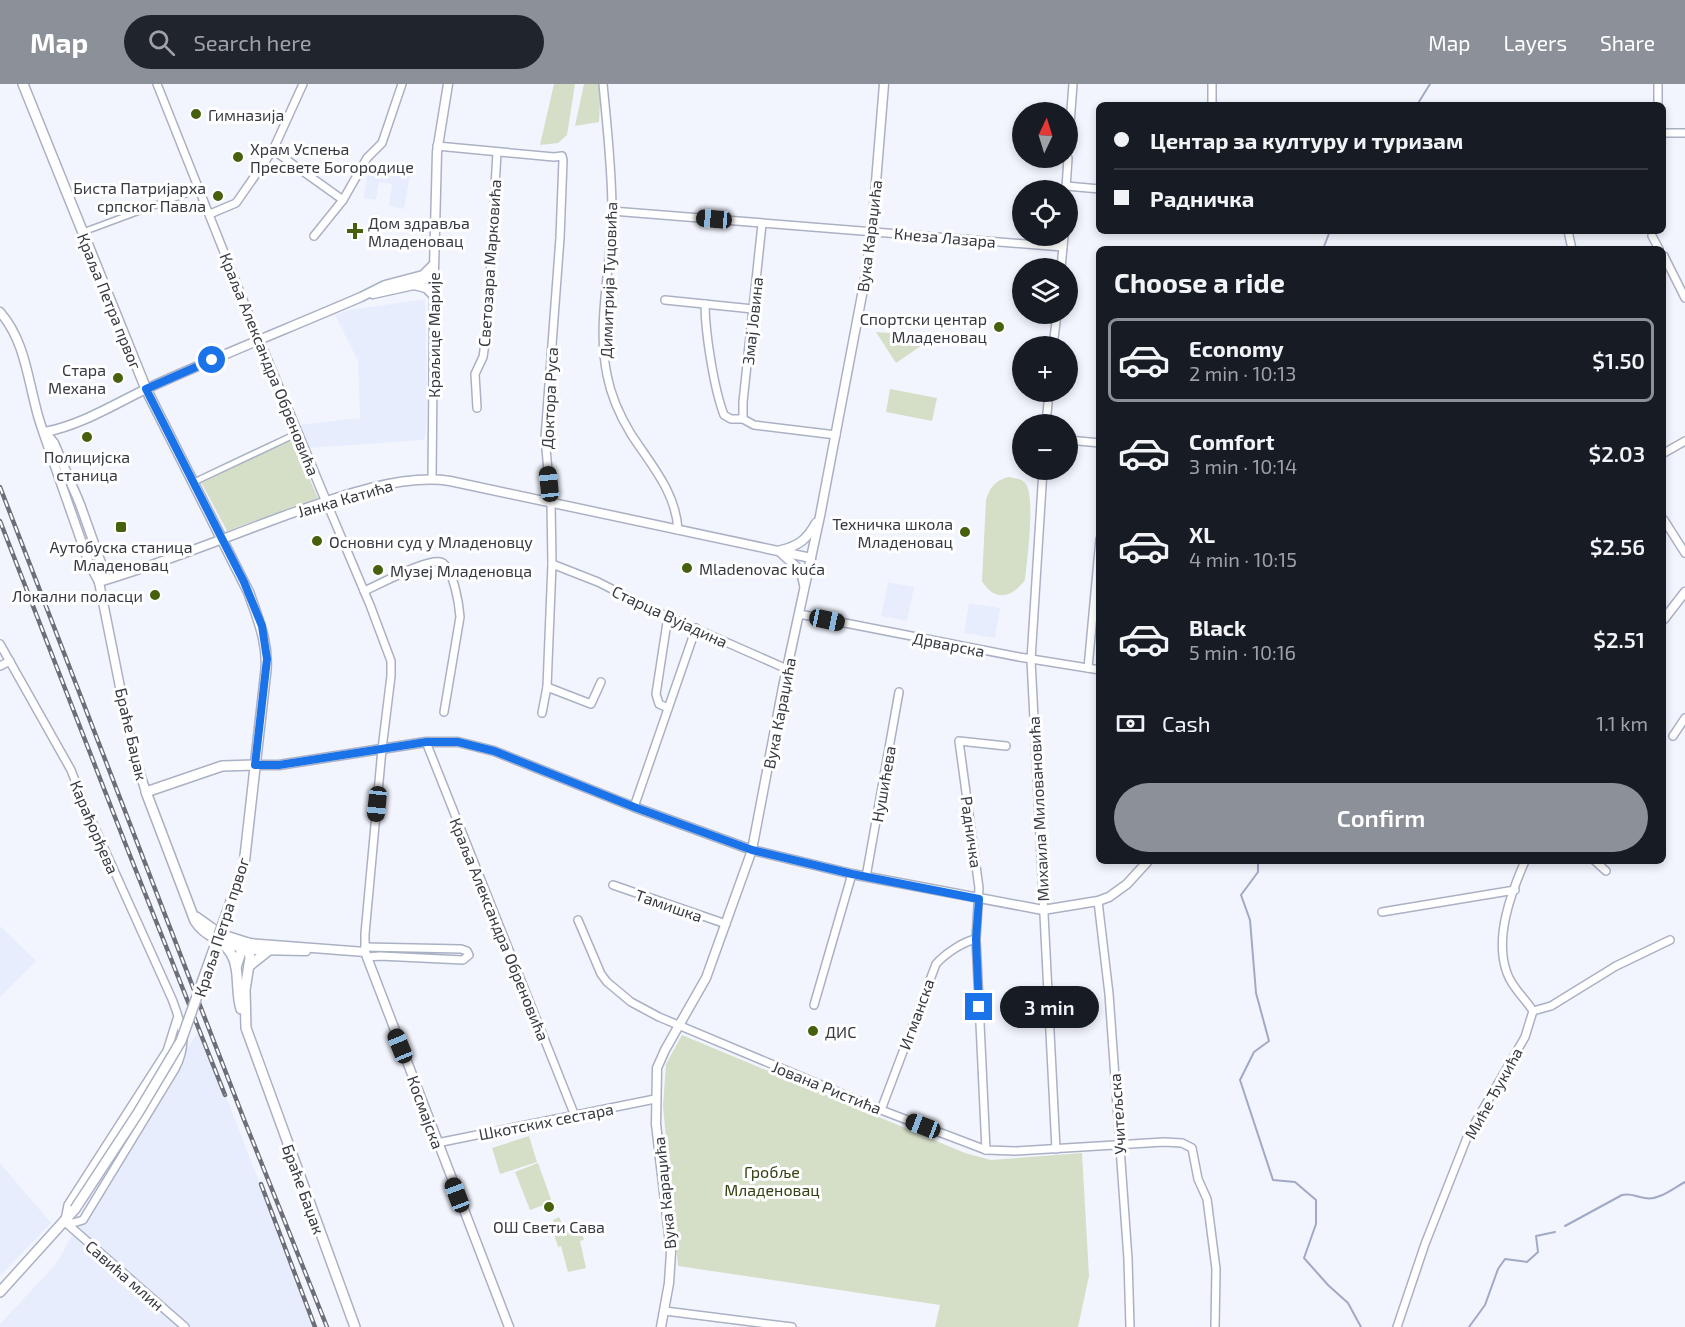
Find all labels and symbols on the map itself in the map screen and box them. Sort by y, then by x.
north arrow [1012,102,1078,168]
place label: Гимназија [208,105,284,125]
marker: Гимназија [189,107,203,121]
place label: Храм Успења Пресвете Богородице [250,139,414,176]
marker: Храм Успења Пресвете Богородице [231,150,245,164]
place label: Биста Патријарха српског Павла [73,178,206,215]
street label: Светозара Марковића [474,179,504,347]
street label: Вука Караџића [853,179,886,293]
marker: Биста Патријарха српског Павла [211,189,225,203]
street label: Димитрија Туцовића [596,201,621,359]
car [695,208,733,230]
place label: Дом здравља Младеновац [368,213,470,250]
marker: Дом здравља Младеновац [346,222,364,240]
street label: Кнеза Лазара [893,223,997,251]
street label: Краља Петра првог [74,230,146,373]
street label: Краља Александра Обреновића [216,250,324,478]
street label: Краљице Марије [424,272,444,398]
street label: Змај Јовина [738,276,767,366]
place label: Спортски центар Младеновац [860,309,987,346]
marker: Спортски центар Младеновац [992,320,1006,334]
route start [198,346,225,373]
street label: Доктора Руса [537,347,562,449]
place label: Стара Механа [48,360,106,397]
marker: Стара Механа [111,371,125,385]
marker: Полицијска станица [80,430,94,444]
place label: Полицијска станица [44,447,130,484]
car [538,465,560,503]
street label: Јанка Катића [295,475,395,521]
place label: Техничка школа Младеновац [832,514,953,551]
marker: Аутобуска станица Младеновац [114,520,128,534]
marker: Техничка школа Младеновац [958,525,972,539]
place label: Основни суд у Младеновцу [329,532,533,552]
marker: Основни суд у Младеновцу [310,534,324,548]
place label: Аутобуска станица Младеновац [50,537,192,574]
place label: Mladenovac kuća [699,559,825,578]
place label: Музеј Младеновца [390,561,532,581]
marker: Mladenovac kuća [680,561,694,575]
marker: Музеј Младеновца [371,563,385,577]
street label: Старца Вујадина [609,581,731,652]
place label: Локални поласци [12,586,143,605]
marker: Локални поласци [148,588,162,602]
car [808,607,846,633]
street label: Дрварска [911,628,987,660]
street label: Вука Караџића [759,656,800,770]
street label: Браће Баџак [112,686,152,782]
street label: Михаила Миловановића [1024,716,1052,902]
street label: Нушићева [867,744,900,824]
street label: Карађорђева [66,777,123,877]
car [366,785,388,823]
street label: Радничка [958,795,986,869]
street label: Краља Александра Обреновића [446,815,554,1043]
street label: Краља Петра првог [189,854,253,999]
street label: Тамишка [633,885,705,925]
street label: Игманска [894,976,938,1052]
callout: 3 min [1000,986,1099,1028]
route end [965,993,992,1020]
place label: ДИС [825,1022,856,1041]
marker: ДИС [806,1024,820,1038]
car [385,1026,415,1066]
street label: Миће Ђукића [1460,1044,1527,1143]
street label: Јована Ристића [770,1056,884,1118]
street label: Космајска [403,1073,448,1152]
street label: Учитељска [1105,1073,1129,1155]
street label: Шкотских сестара [477,1099,615,1143]
car [903,1111,943,1141]
street label: Вука Караџића [649,1136,680,1250]
street label: Браће Баџак [279,1141,329,1237]
park label: Гробље Младеновац [724,1162,820,1199]
car [442,1175,472,1215]
marker: ОШ Свети Сава [542,1200,556,1214]
place label: ОШ Свети Сава [493,1217,605,1236]
street label: Савића млин [82,1236,168,1314]

